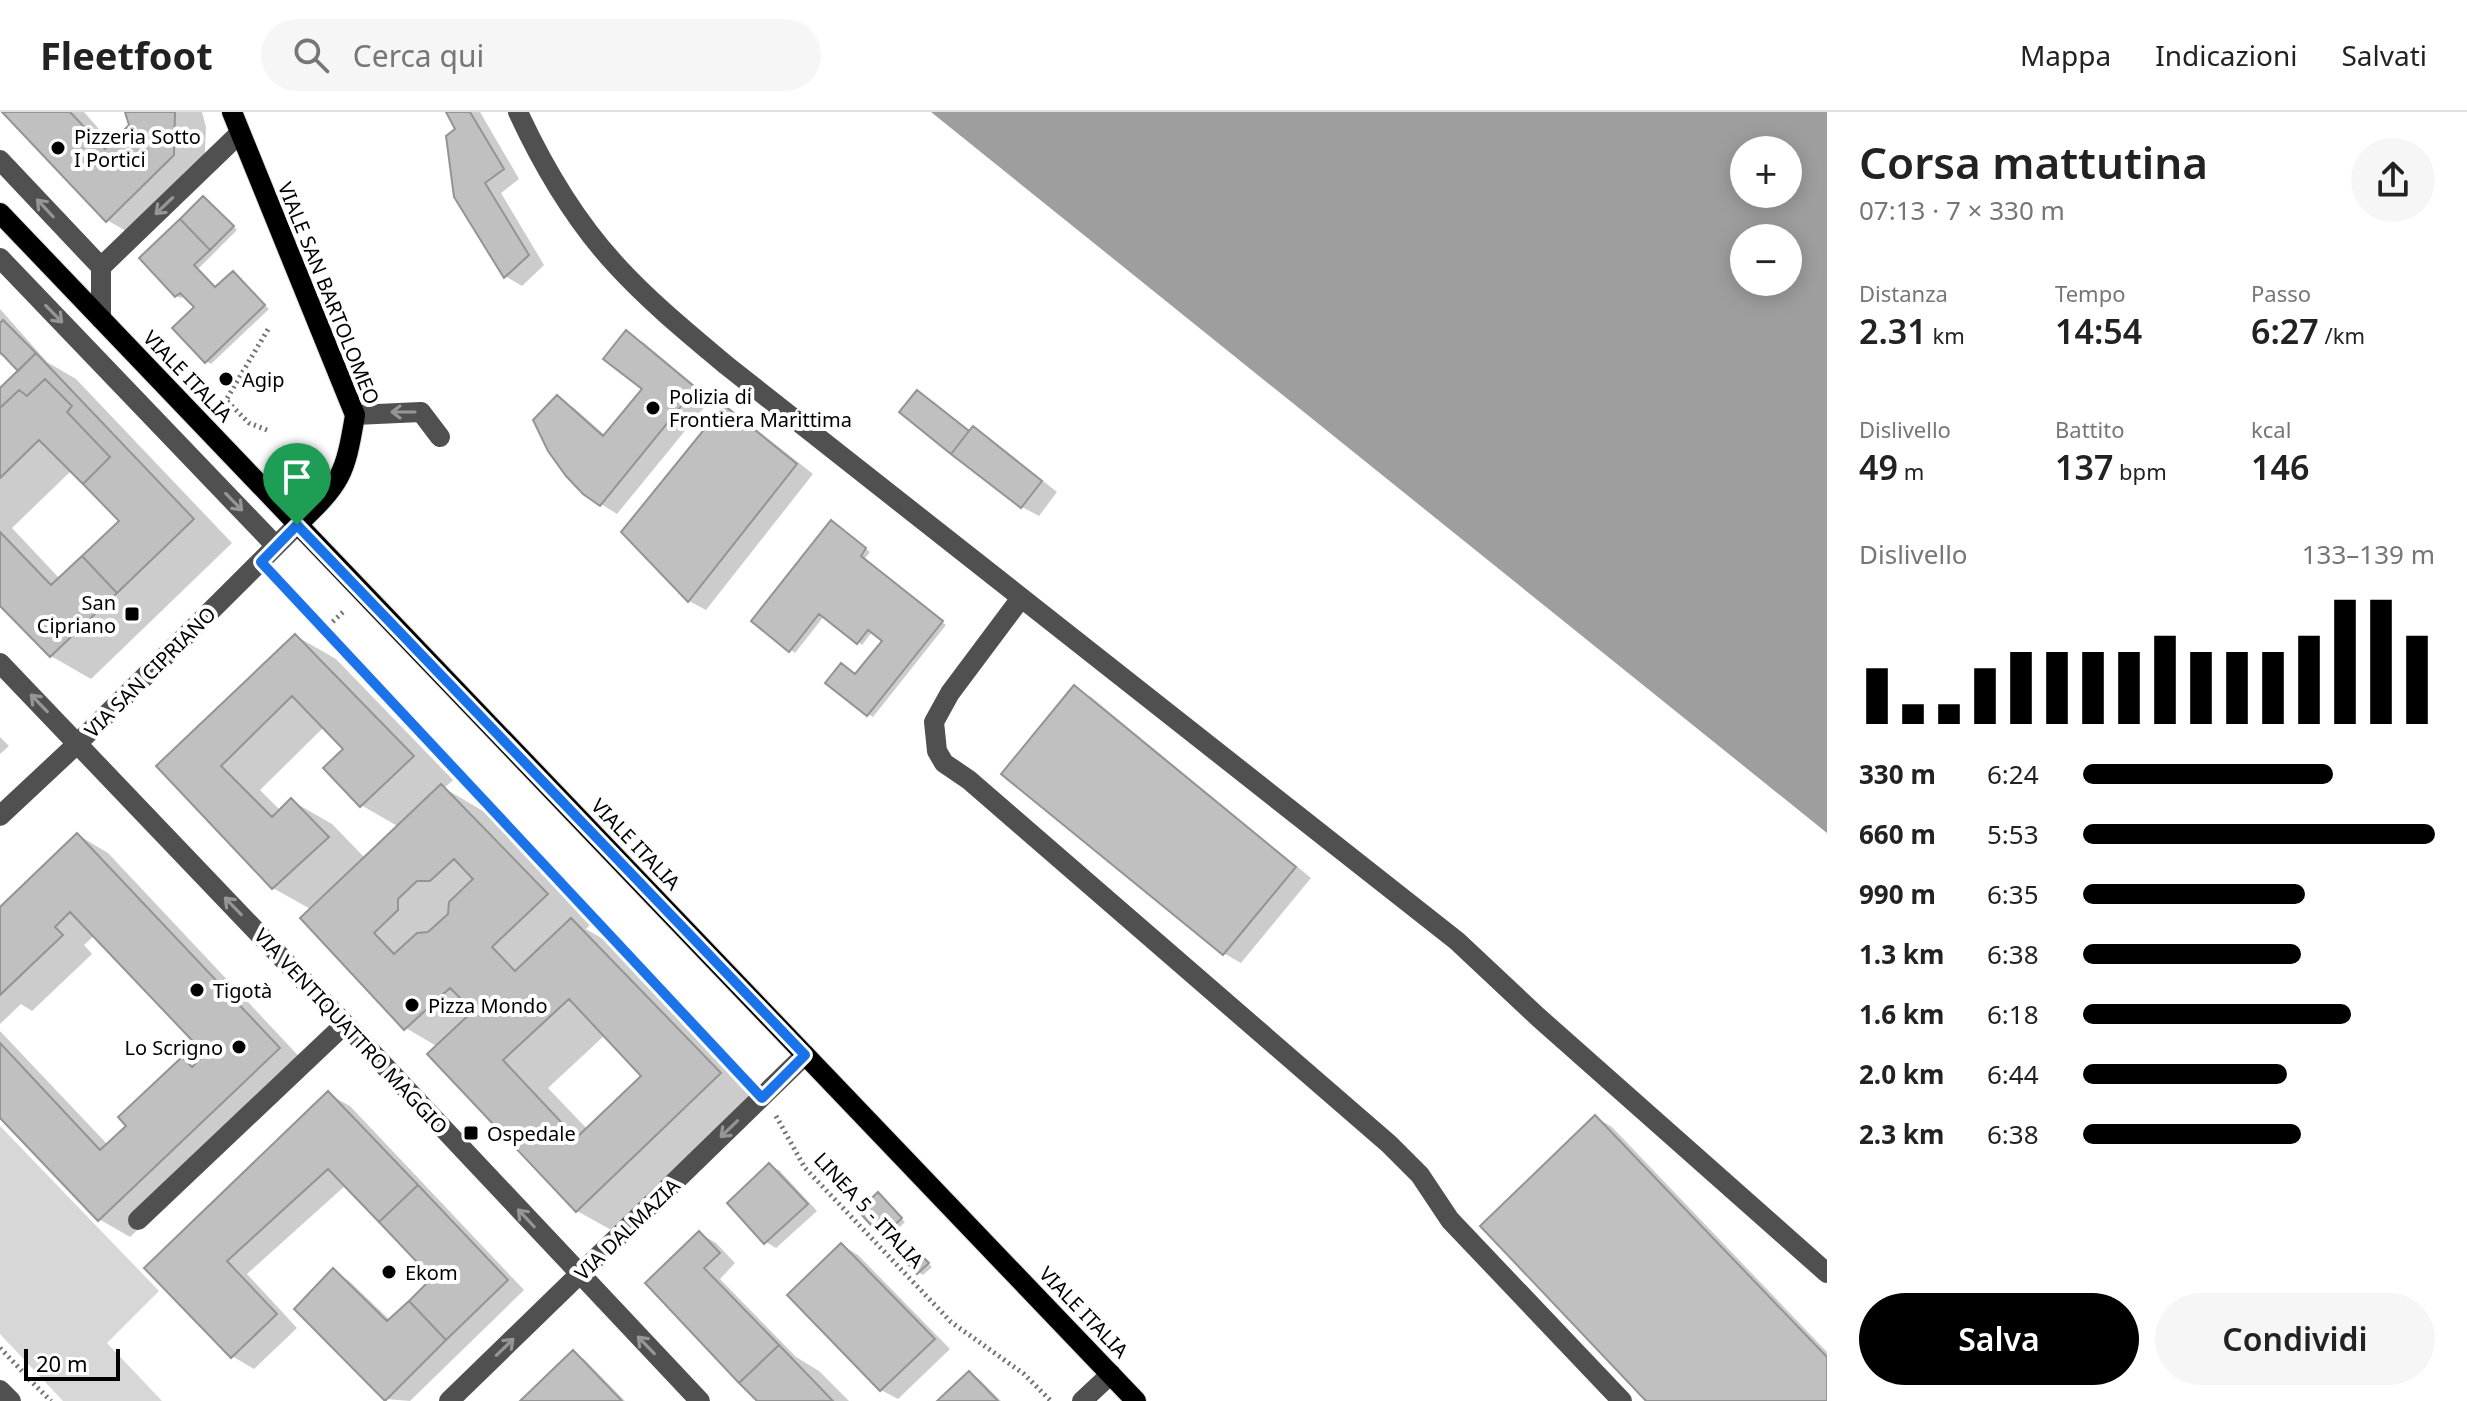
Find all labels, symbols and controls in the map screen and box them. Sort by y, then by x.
search box [261,19,821,91]
text: Fleetfoot [40,29,213,81]
icon: search [289,33,333,77]
text: Cerca qui [353,35,484,76]
text: Mappa [2020,36,2111,74]
text: Indicazioni [2155,36,2297,74]
text: Salvati [2341,36,2427,74]
place label: Pizzeria Sotto I Portici [74,123,201,173]
text: Corsa mattutina [1859,132,2208,192]
map controls [1730,136,1802,296]
button: + [1730,136,1802,208]
button: share [2351,138,2435,222]
marker: Pizzeria Sotto I Portici [49,139,67,157]
street label: VIALE SAN BARTOLOMEO [272,178,386,408]
text: 07:13 · 7 × 330 m [1859,192,2065,228]
one-way arrow [154,197,174,216]
one-way arrow [36,198,55,218]
button: − [1730,224,1802,296]
text: Distanza [1859,278,1948,308]
text: Tempo [2055,278,2126,308]
text: Passo [2251,278,2311,308]
one-way arrow [44,304,63,323]
text: 2.31 [1859,308,1927,354]
text: 14:54 [2055,308,2142,354]
text: 6:27 [2251,308,2319,354]
text: km [1927,320,1965,350]
text: /km [2319,320,2365,350]
street label: VIALE ITALIA [137,324,239,428]
place label: Agip [242,366,285,393]
marker: Agip [217,370,235,388]
place label: Polizia di Frontiera Marittima [669,383,852,433]
marker: Polizia di Frontiera Marittima [644,399,662,417]
one-way arrow [390,404,417,420]
text: Dislivello [1859,414,1951,444]
text: Battito [2055,414,2124,444]
text: kcal [2251,414,2291,444]
pin [263,443,331,525]
text: 49 [1859,444,1898,490]
text: 137 [2055,444,2113,490]
text: 146 [2251,444,2309,490]
icon: arrive [275,455,319,499]
text: m [1898,456,1924,486]
text: bpm [2113,456,2167,486]
one-way arrow [225,491,243,511]
text: Dislivello [1859,536,1968,572]
text: 133–139 m [2302,536,2435,572]
place label: San Cipriano [37,589,116,639]
street label: VIA SAN CIPRIANO [78,600,222,744]
marker: San Cipriano [123,605,141,623]
one-way arrow [29,693,48,713]
text: 330 m [1859,756,1936,792]
text: 6:24 [1987,756,2039,792]
street label: VIALE ITALIA [585,792,687,896]
text: 660 m [1859,816,1936,852]
text: 5:53 [1987,816,2039,852]
text: 990 m [1859,876,1936,912]
text: 6:35 [1987,876,2039,912]
one-way arrow [224,897,243,916]
street label: VIA VENTIQUATTRO MAGGIO [248,922,454,1140]
text: 1.3 km [1859,936,1944,972]
text: 6:38 [1987,936,2039,972]
place label: Tigotà [213,977,272,1004]
marker: Tigotà [188,981,206,999]
place label: Pizza Mondo [428,992,547,1019]
marker: Pizza Mondo [403,996,421,1014]
text: 1.6 km [1859,996,1944,1032]
text: 6:18 [1987,996,2039,1032]
place label: Lo Scrigno [124,1034,223,1061]
marker: Lo Scrigno [230,1038,248,1056]
text: 2.0 km [1859,1056,1944,1092]
text: 6:44 [1987,1056,2039,1092]
text: 2.3 km [1859,1116,1944,1152]
text: 6:38 [1987,1116,2039,1152]
place label: Ospedale [487,1120,576,1147]
one-way arrow [719,1120,739,1139]
marker: Ospedale [462,1124,480,1142]
street label: LINEA 5 - ITALIA [808,1146,930,1274]
street label: VIA DALMAZIA [569,1172,686,1286]
one-way arrow [517,1208,536,1228]
place label: Ekom [405,1259,458,1286]
street label: VIALE ITALIA [1033,1260,1135,1364]
marker: Ekom [380,1263,398,1281]
button: Salva [1859,1293,2139,1385]
button: Condividi [2155,1293,2435,1385]
one-way arrow [637,1335,655,1355]
one-way arrow [495,1338,515,1357]
scale bar [24,1345,120,1381]
text: 20 m [36,1348,87,1378]

